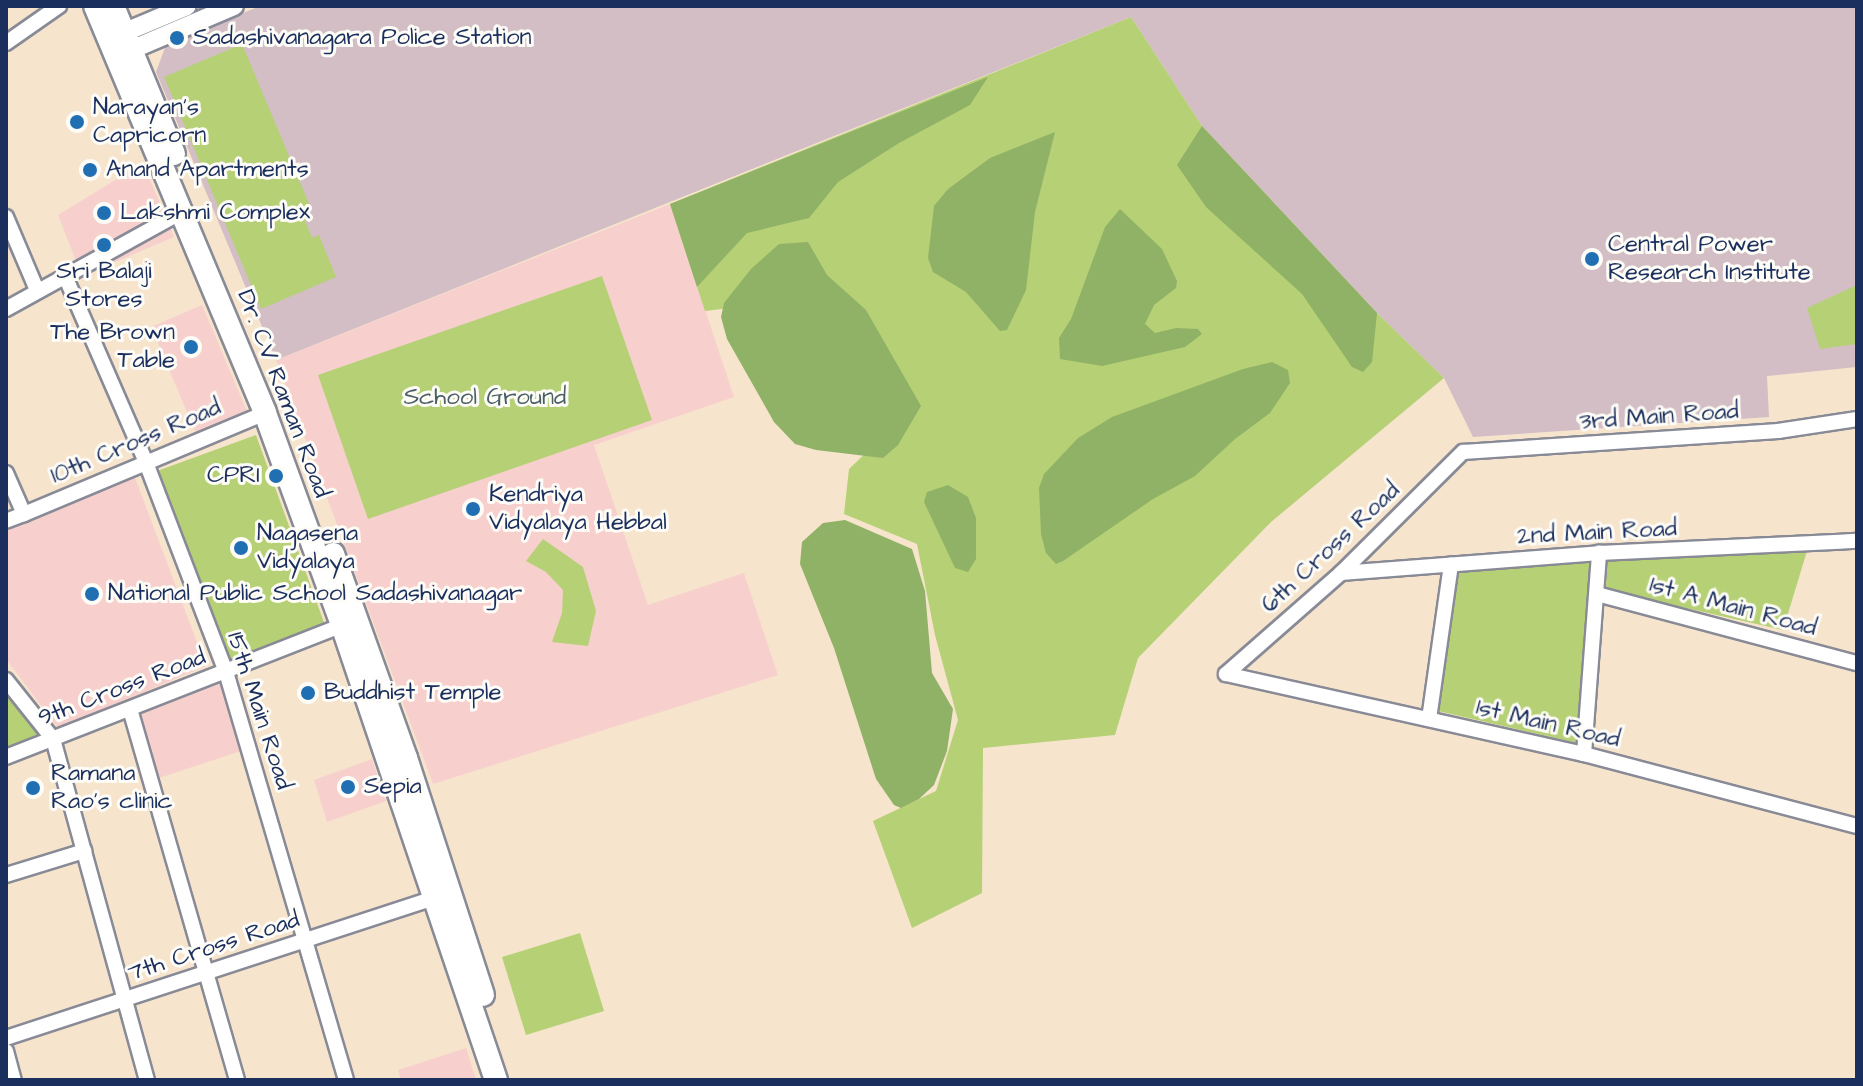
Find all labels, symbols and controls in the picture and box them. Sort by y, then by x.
place label: Sadashivanagara Police Station [193,24,531,52]
marker: Sadashivanagara Police Station [168,29,186,47]
place label: Narayan's Capricorn [93,94,206,150]
marker: Narayan's Capricorn [68,113,86,131]
place label: Anand Apartments [106,156,309,184]
marker: Anand Apartments [81,161,99,179]
place label: Lakshmi Complex [120,199,310,227]
marker: Lakshmi Complex [95,204,113,222]
place label: Central Power Research Institute [1608,231,1811,287]
marker: Sri Balaji Stores [95,236,113,254]
marker: Central Power Research Institute [1583,250,1601,268]
place label: Sri Balaji Stores [56,258,152,314]
street label: Dr. CV Raman Road [230,286,336,502]
place label: The Brown Table [50,319,175,375]
marker: The Brown Table [182,338,200,356]
park label: School Ground [404,384,566,412]
street label: 10th Cross Road [47,393,225,491]
street label: 3rd Main Road [1578,397,1740,437]
place label: CPRI [207,462,260,490]
marker: CPRI [267,467,285,485]
street label: 6th Cross Road [1256,476,1406,620]
place label: Kendriya Vidyalaya Hebbal [489,481,667,537]
marker: Kendriya Vidyalaya Hebbal [464,500,482,518]
street label: 2nd Main Road [1516,514,1678,552]
place label: Nagasena Vidyalaya [257,520,358,576]
marker: Nagasena Vidyalaya [232,539,250,557]
street label: 1st A Main Road [1646,571,1820,643]
place label: National Public School Sadashivanagar [108,580,522,608]
marker: National Public School Sadashivanagar [83,585,101,603]
street label: 15th Main Road [220,629,298,793]
street label: 9th Cross Road [34,643,210,733]
place label: Buddhist Temple [324,679,501,707]
marker: Buddhist Temple [299,684,317,702]
street label: 1st Main Road [1473,693,1623,755]
place label: Ramana Rao's clinic [51,760,173,816]
place label: Sepia [364,773,422,801]
marker: Ramana Rao's clinic [22,777,44,799]
marker: Sepia [339,778,357,796]
street label: 7th Cross Road [125,906,303,988]

